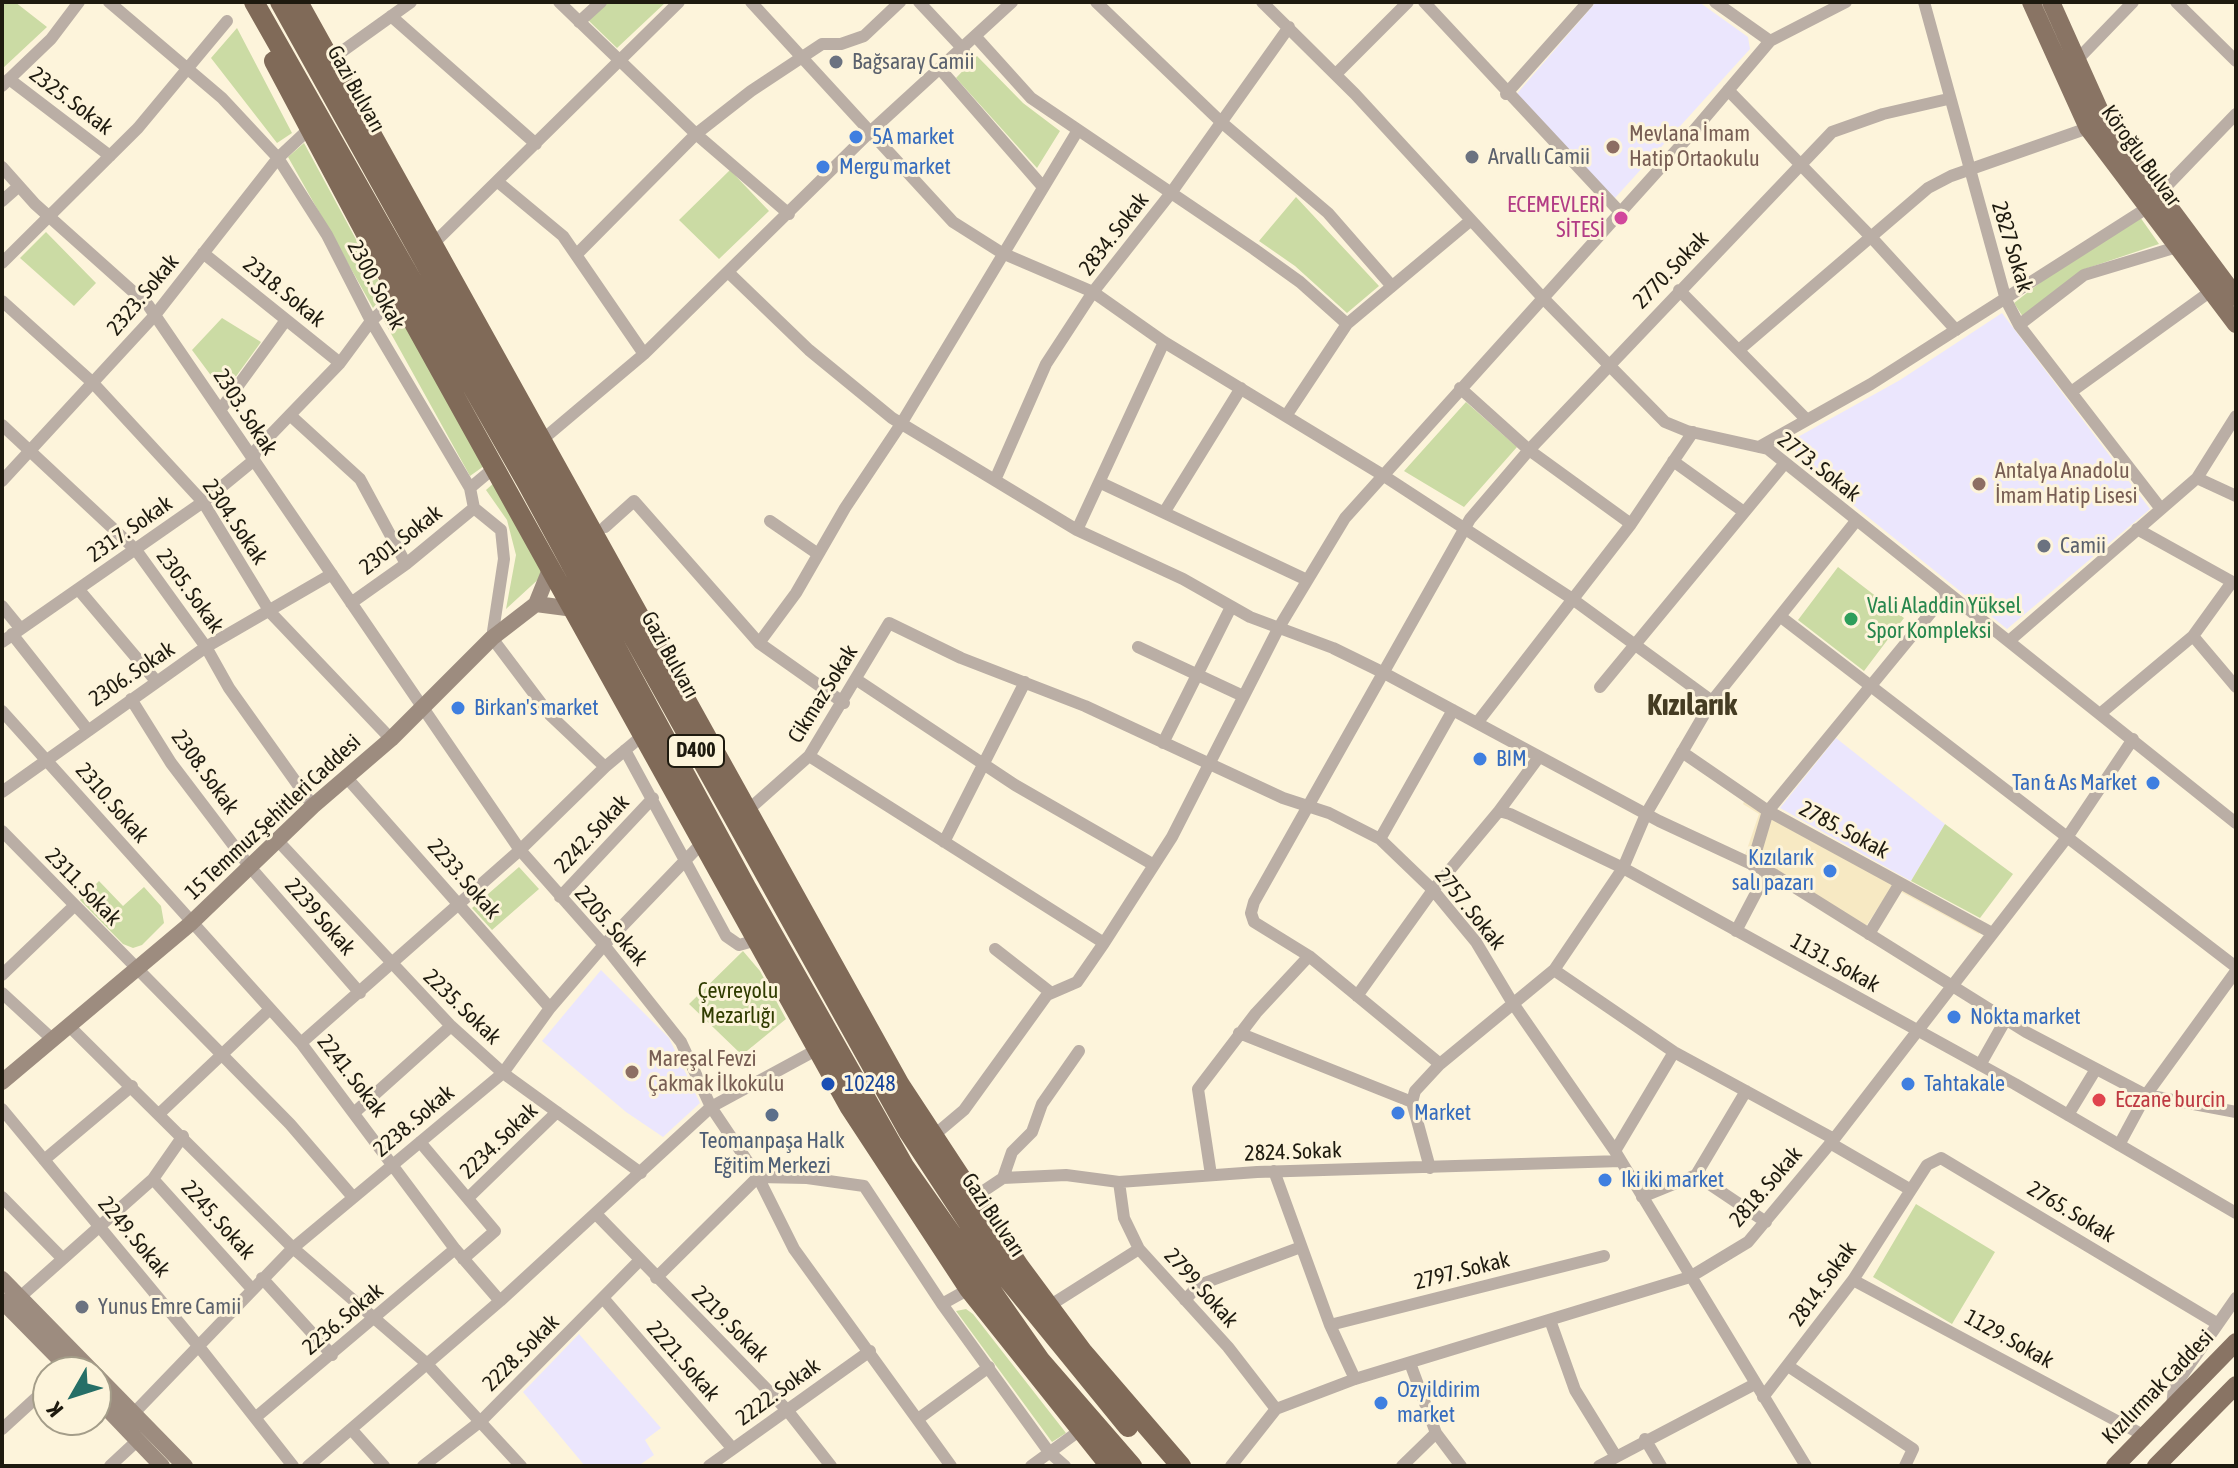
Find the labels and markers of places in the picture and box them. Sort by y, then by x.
place label: Bağsaray Camii [852,49,975,75]
marker: Bağsaray Camii [827,53,845,71]
place label: Mevlana İmam Hatip Ortaokulu [1629,121,1760,172]
place label: 5A market [872,124,954,150]
marker: 5A market [847,128,865,146]
marker: Mevlana İmam Hatip Ortaokulu [1604,138,1622,156]
place label: Arvallı Camii [1488,144,1590,170]
marker: Arvallı Camii [1463,148,1481,166]
place label: Mergu market [839,154,951,180]
marker: Mergu market [814,158,832,176]
place label: ECEMEVLERİ SİTESİ [1507,192,1605,244]
marker: ECEMEVLERİ SİTESİ [1612,209,1630,227]
place label: Antalya Anadolu İmam Hatip Lisesi [1995,458,2138,510]
marker: Antalya Anadolu İmam Hatip Lisesi [1970,475,1988,493]
place label: Camii [2060,533,2106,559]
marker: Camii [2035,537,2053,555]
place label: Vali Aladdin Yüksel Spor Kompleksi [1867,593,2021,644]
marker: Vali Aladdin Yüksel Spor Kompleksi [1842,610,1860,628]
place label: Birkan's market [474,695,599,721]
marker: Birkan's market [449,699,467,717]
place label: BIM [1496,746,1527,772]
marker: BIM [1471,750,1489,768]
place label: Tan & As Market [2012,770,2137,796]
marker: Tan & As Market [2144,774,2162,792]
place label: Kızılarık salı pazarı [1732,845,1814,896]
marker: Kızılarık salı pazarı [1821,862,1839,880]
place label: Nokta market [1970,1004,2081,1030]
marker: Nokta market [1945,1008,1963,1026]
place label: Mareşal Fevzi Çakmak İlkokulu [648,1046,784,1098]
marker: Mareşal Fevzi Çakmak İlkokulu [623,1063,641,1081]
place label: 10248 [844,1071,896,1097]
place label: Tahtakale [1924,1071,2005,1097]
marker: 10248 [819,1075,837,1093]
marker: Tahtakale [1899,1075,1917,1093]
place label: Eczane burcin [2115,1087,2226,1113]
marker: Eczane burcin [2090,1091,2108,1109]
place label: Market [1414,1100,1471,1126]
marker: Market [1389,1104,1407,1122]
marker: Teomanpaşa Halk Eğitim Merkezi [763,1106,781,1124]
place label: Teomanpaşa Halk Eğitim Merkezi [699,1128,845,1180]
place label: Iki iki market [1621,1167,1724,1193]
marker: Iki iki market [1596,1171,1614,1189]
place label: Yunus Emre Camii [98,1294,241,1320]
marker: Yunus Emre Camii [73,1298,91,1316]
place label: Ozyildirim market [1397,1377,1480,1428]
marker: Ozyildirim market [1372,1394,1390,1412]

